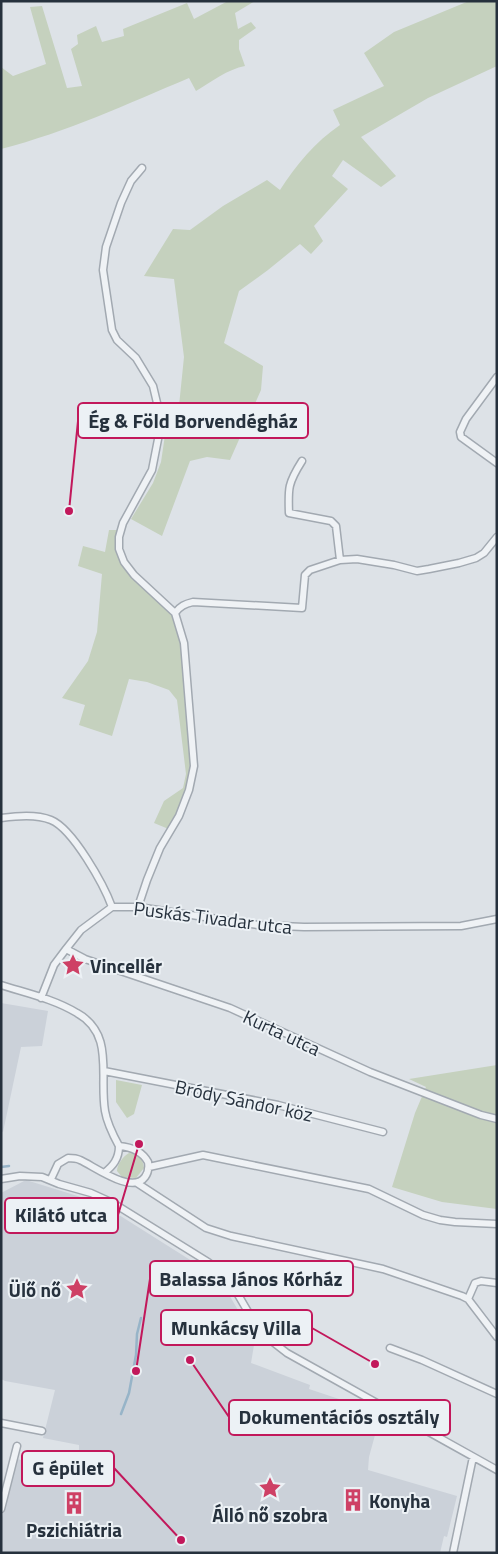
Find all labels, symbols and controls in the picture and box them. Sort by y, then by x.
callout: Ég & Föld Borvendégház [78,403,308,438]
text: Ég & Föld Borvendégház [88,405,298,436]
street label: Puskás Tivadar utca [132,893,294,941]
place label: Vincellér [90,951,162,980]
place icon: Vincellér [60,952,86,978]
street label: Kurta utca [239,1001,326,1063]
street label: Bródy Sándor köz [173,1071,315,1129]
callout: Kilátó utca [5,1198,118,1233]
text: Kilátó utca [15,1199,107,1230]
callout: Balassa János Kórház [150,1261,353,1296]
text: Balassa János Kórház [159,1263,343,1294]
place label: Ülő nő [9,1275,61,1304]
place icon: Ülő nő [64,1276,90,1302]
callout: Munkácsy Villa [161,1310,312,1345]
text: Munkácsy Villa [171,1312,301,1343]
callout: Dokumentációs osztály [229,1400,450,1435]
text: Dokumentációs osztály [239,1401,439,1432]
callout: G épület [22,1451,114,1486]
text: G épület [32,1452,104,1483]
place icon: Álló nő szobra [257,1475,283,1501]
place label: Konyha [369,1486,430,1515]
building icon: Konyha [340,1487,366,1513]
building icon: Pszichiátria [61,1490,87,1516]
place label: Álló nő szobra [212,1500,328,1529]
place label: Pszichiátria [26,1515,122,1544]

